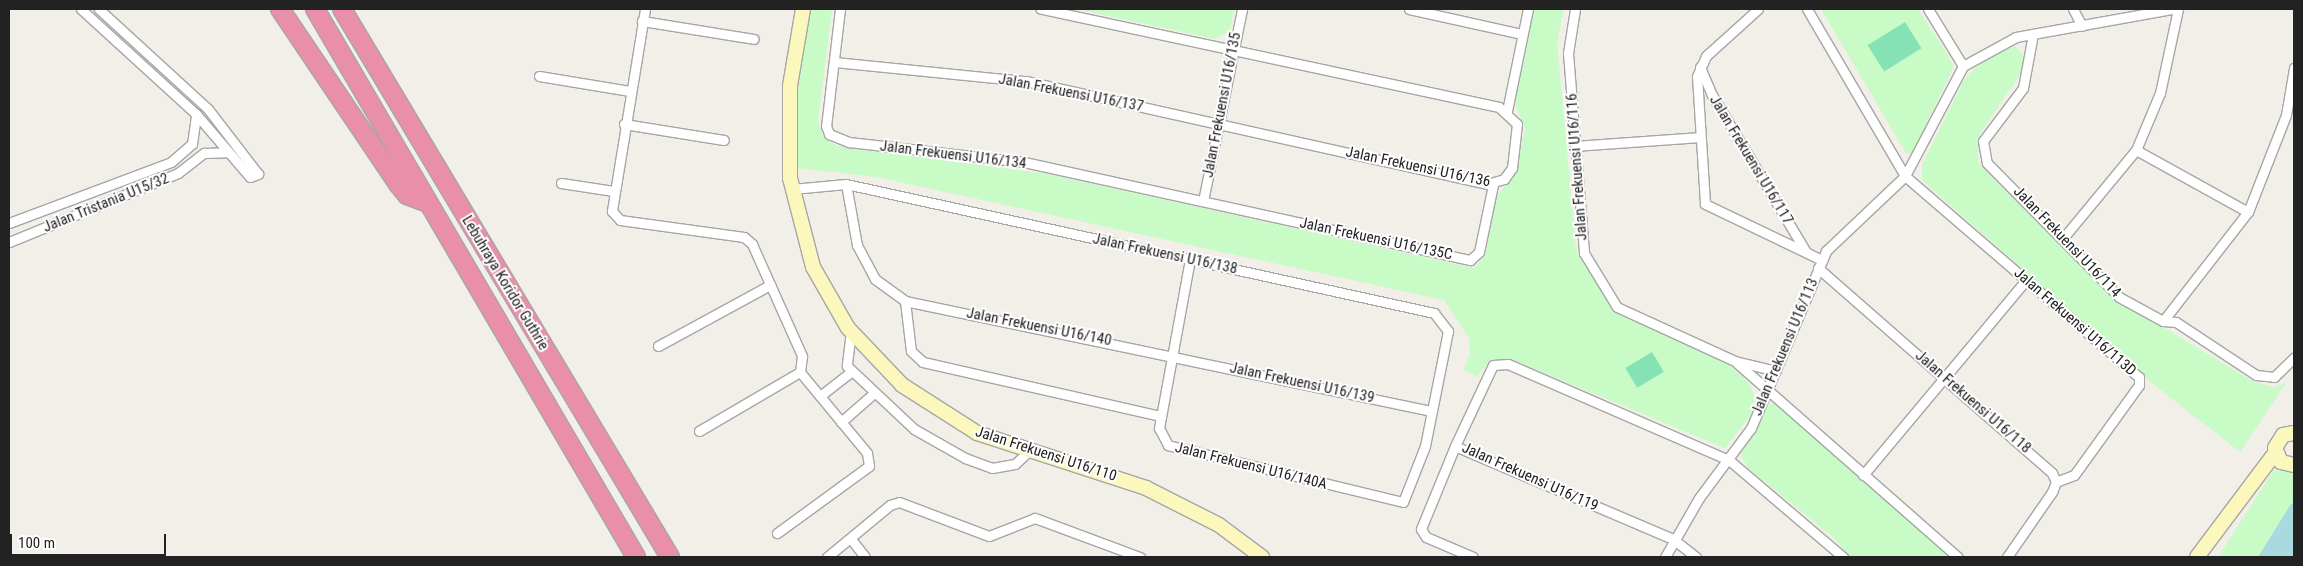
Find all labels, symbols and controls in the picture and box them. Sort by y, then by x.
street label: Jalan Frekuensi U16/135 [1199,31,1245,179]
street label: Jalan Frekuensi U16/137 [997,70,1145,116]
street label: Jalan Frekuensi U16/117 [1705,92,1797,228]
street label: Jalan Frekuensi U16/116 [1563,93,1591,241]
street label: Jalan Frekuensi U16/134 [879,137,1027,173]
street label: Jalan Frekuensi U16/136 [1344,143,1492,191]
street label: Jalan Tristania U15/32 [40,169,172,237]
street label: Jalan Frekuensi U16/114 [2009,183,2125,301]
street label: Lebuhraya Koridor Guthrie [458,213,552,353]
street label: Jalan Frekuensi U16/135C [1298,214,1454,264]
street label: Jalan Frekuensi U16/138 [1091,230,1239,278]
street label: Jalan Frekuensi U16/113D [2010,264,2140,380]
street label: Jalan Frekuensi U16/113 [1748,276,1822,418]
street label: Jalan Frekuensi U16/140 [965,304,1113,350]
street label: Jalan Frekuensi U16/118 [1912,347,2034,457]
street label: Jalan Frekuensi U16/139 [1228,359,1376,407]
street label: Jalan Frekuensi U16/110 [973,423,1119,485]
street label: Jalan Frekuensi U16/140A [1173,438,1329,494]
street label: Jalan Frekuensi U16/119 [1459,439,1601,515]
scale bar [12,524,169,556]
text: 100 m [18,534,55,552]

